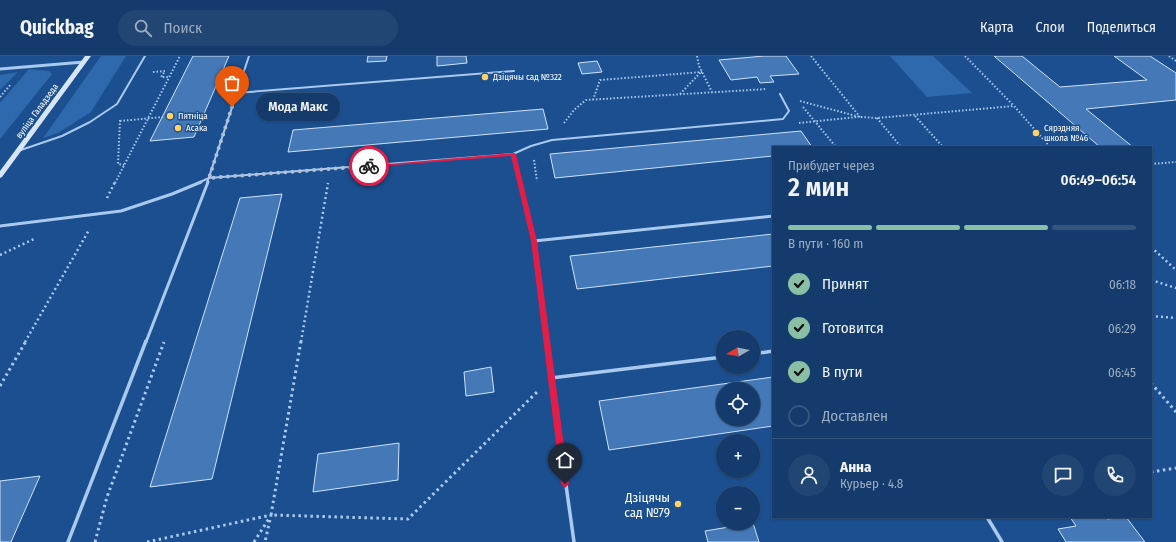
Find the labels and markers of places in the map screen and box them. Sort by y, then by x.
pin [215,66,249,107]
marker: Дзіцячы сад №322 [480,72,490,82]
place label: Дзіцячы сад №322 [492,72,562,82]
callout: Мода Макс [256,93,340,121]
marker: Пятніца [165,111,175,121]
place label: Пятніца [178,111,208,121]
marker: Асака [173,123,183,133]
place label: Асака [186,123,208,133]
place label: Сярэдняя школа №46 [1044,123,1089,143]
marker: Сярэдняя школа №46 [1031,128,1041,138]
pin [548,443,582,484]
place label: Дзіцячы сад №79 [624,490,670,520]
marker: Дзіцячы сад №79 [673,499,683,509]

